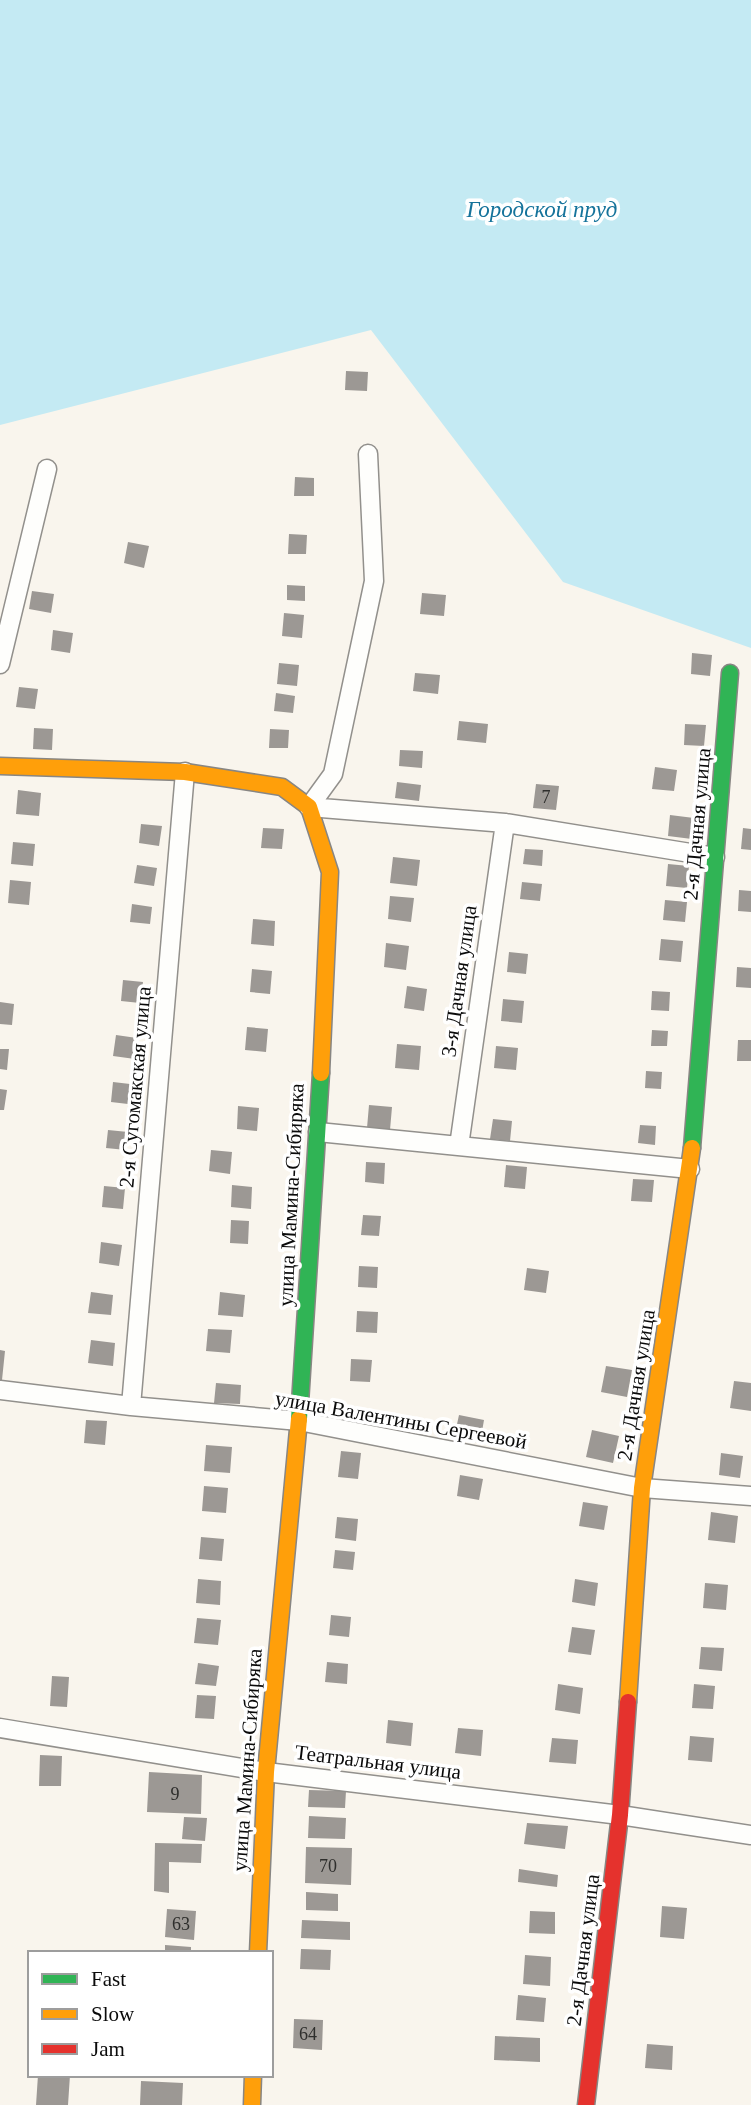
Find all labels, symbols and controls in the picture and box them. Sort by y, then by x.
water label: Городской пруд [465,197,618,222]
street label: 2-я Дачная улица [678,746,716,901]
house number: 7 [542,787,551,807]
street label: 3-я Дачная улица [436,903,482,1058]
street label: 2-я Сугомакская улица [114,985,156,1189]
street label: улица Мамина-Сибиряка [273,1082,309,1307]
street label: 2-я Дачная улица [612,1307,660,1462]
street label: улица Валентины Сергеевой [273,1386,529,1454]
street label: улица Мамина-Сибиряка [227,1647,267,1872]
street label: Театральная улица [294,1740,463,1784]
house number: 9 [171,1784,180,1804]
house number: 70 [319,1856,337,1876]
street label: 2-я Дачная улица [562,1872,604,2027]
house number: 63 [172,1914,190,1934]
legend [28,1951,273,2077]
text: Fast [91,1967,126,1991]
text: Slow [91,2002,135,2026]
house number: 64 [299,2024,317,2044]
text: Jam [91,2037,125,2061]

